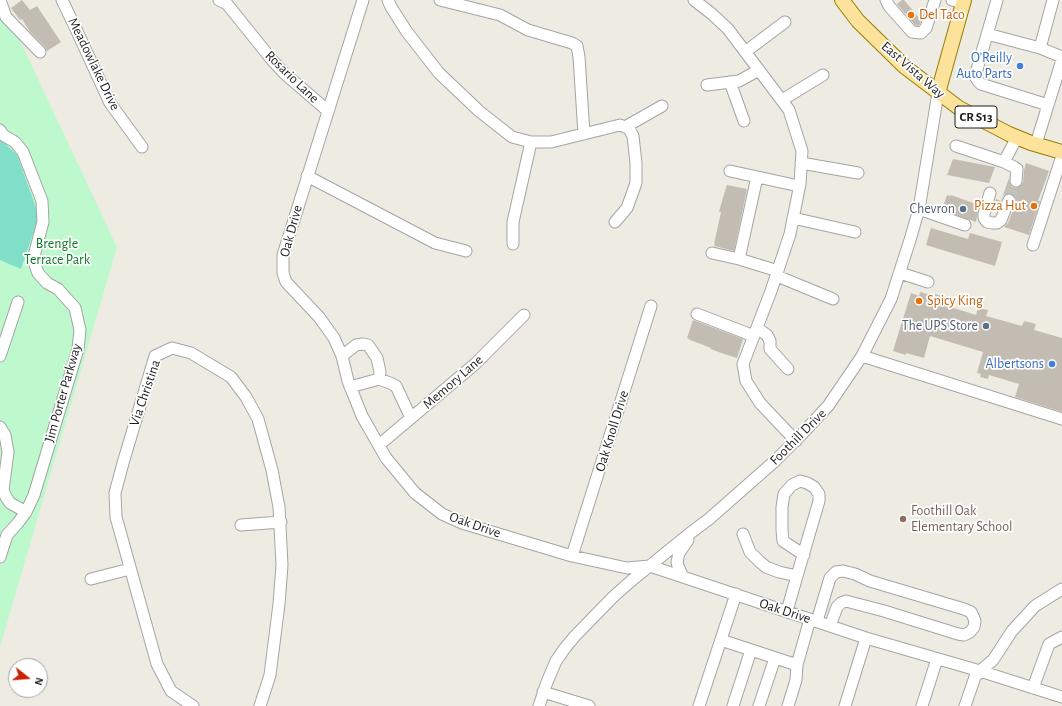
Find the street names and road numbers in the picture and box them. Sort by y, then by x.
street label: Meadowlake Drive [64,15,124,113]
street label: East Vista Way [878,38,948,102]
street label: Rosario Lane [262,47,322,107]
road number: CR S13 [955,106,997,128]
street label: Oak Drive [276,203,306,259]
street label: Jim Porter Parkway [41,341,85,445]
street label: Memory Lane [420,351,486,413]
street label: Via Christina [126,358,164,428]
street label: Oak Knoll Drive [592,388,632,474]
street label: Foothill Drive [766,405,830,469]
street label: Oak Drive [447,508,503,542]
street label: Oak Drive [757,595,813,627]

